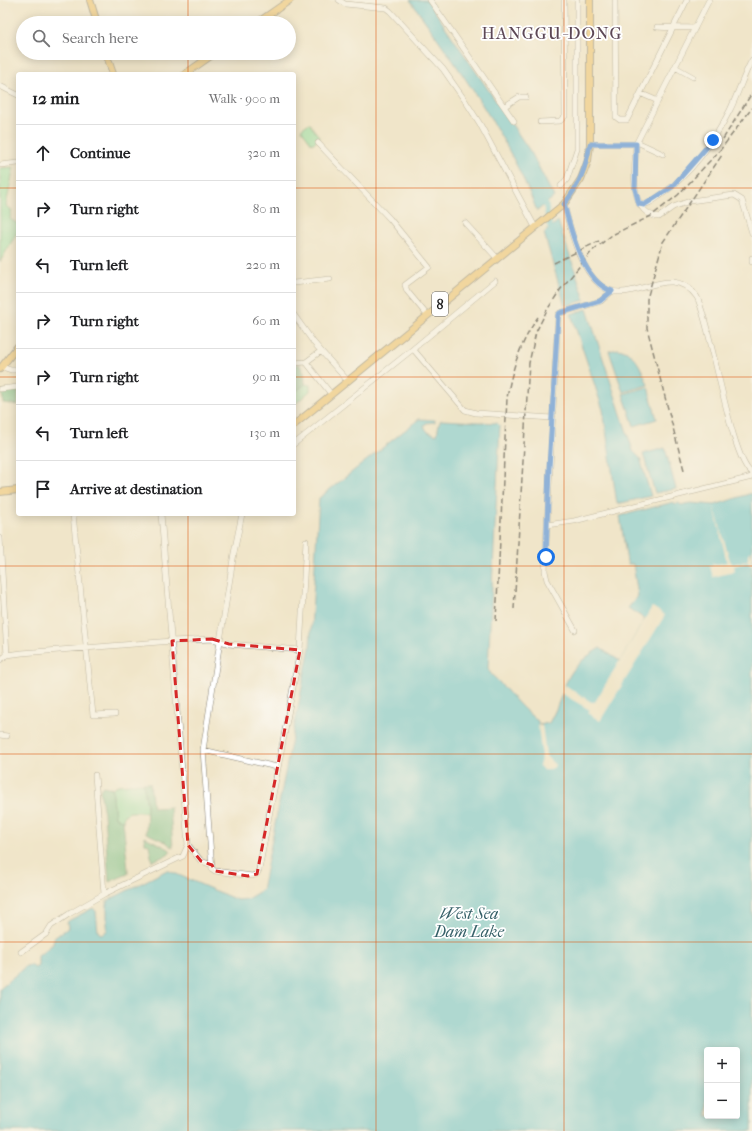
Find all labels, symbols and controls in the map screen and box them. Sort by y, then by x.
search box [16,16,296,60]
district label: HANGGU-DONG [482,23,622,43]
icon: search [30,27,52,49]
text: Search here [62,29,138,47]
text: 12 min [32,88,79,108]
text: Walk · 900 m [209,91,280,106]
route end [704,131,722,149]
icon: ahead [32,142,54,164]
text: Continue [70,144,130,162]
text: 320 m [247,145,280,160]
icon: right [32,198,54,220]
text: Turn right [70,200,139,218]
text: 80 m [253,201,280,216]
icon: left [32,254,54,276]
text: Turn left [70,256,128,274]
text: 220 m [246,257,280,272]
road number: 8 [432,292,448,316]
icon: right [32,310,54,332]
text: Turn right [70,312,139,330]
text: 60 m [252,313,280,328]
icon: right [32,366,54,388]
text: Turn right [70,368,139,386]
text: 90 m [252,369,280,384]
icon: left [32,422,54,444]
text: Turn left [70,424,128,442]
text: 130 m [249,425,280,440]
icon: arrive [32,478,54,500]
text: Arrive at destination [70,480,202,498]
route start [537,548,555,566]
water label: West Sea Dam Lake [433,904,504,941]
map controls [704,1047,740,1119]
button: + [704,1047,740,1083]
button: − [704,1083,740,1119]

